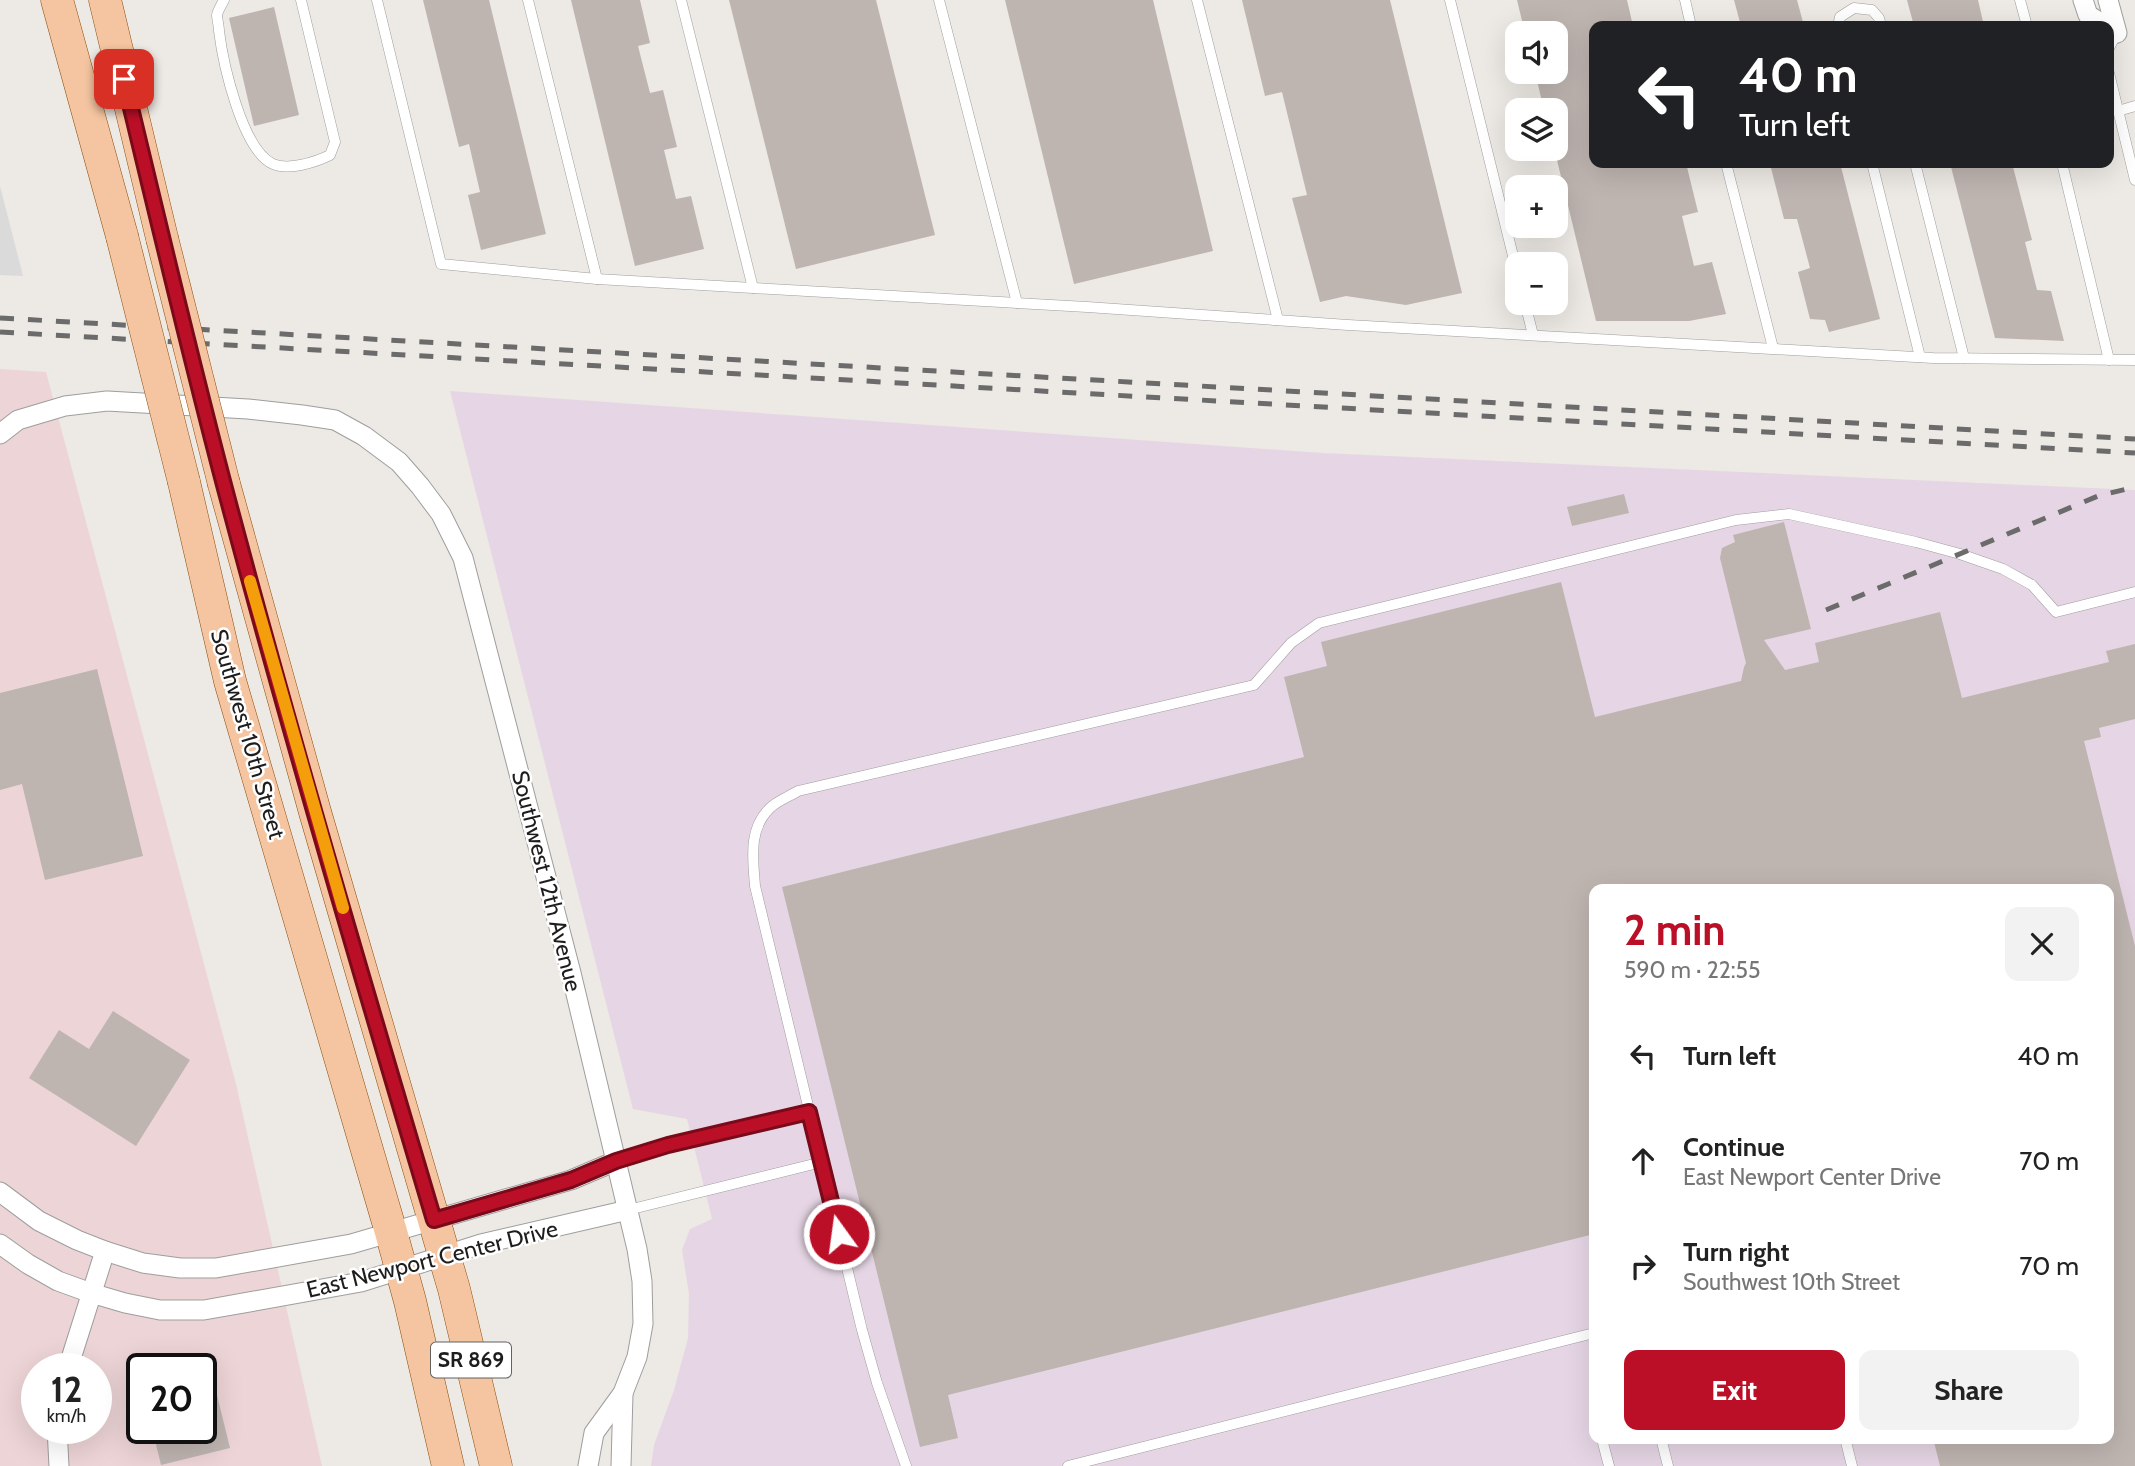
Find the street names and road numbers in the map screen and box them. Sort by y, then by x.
street label: Southwest 10th Street [205,626,291,842]
street label: Southwest 12th Avenue [506,768,588,995]
street label: East Newport Center Drive [303,1214,561,1304]
road number: SR 869 [431,1342,511,1378]

